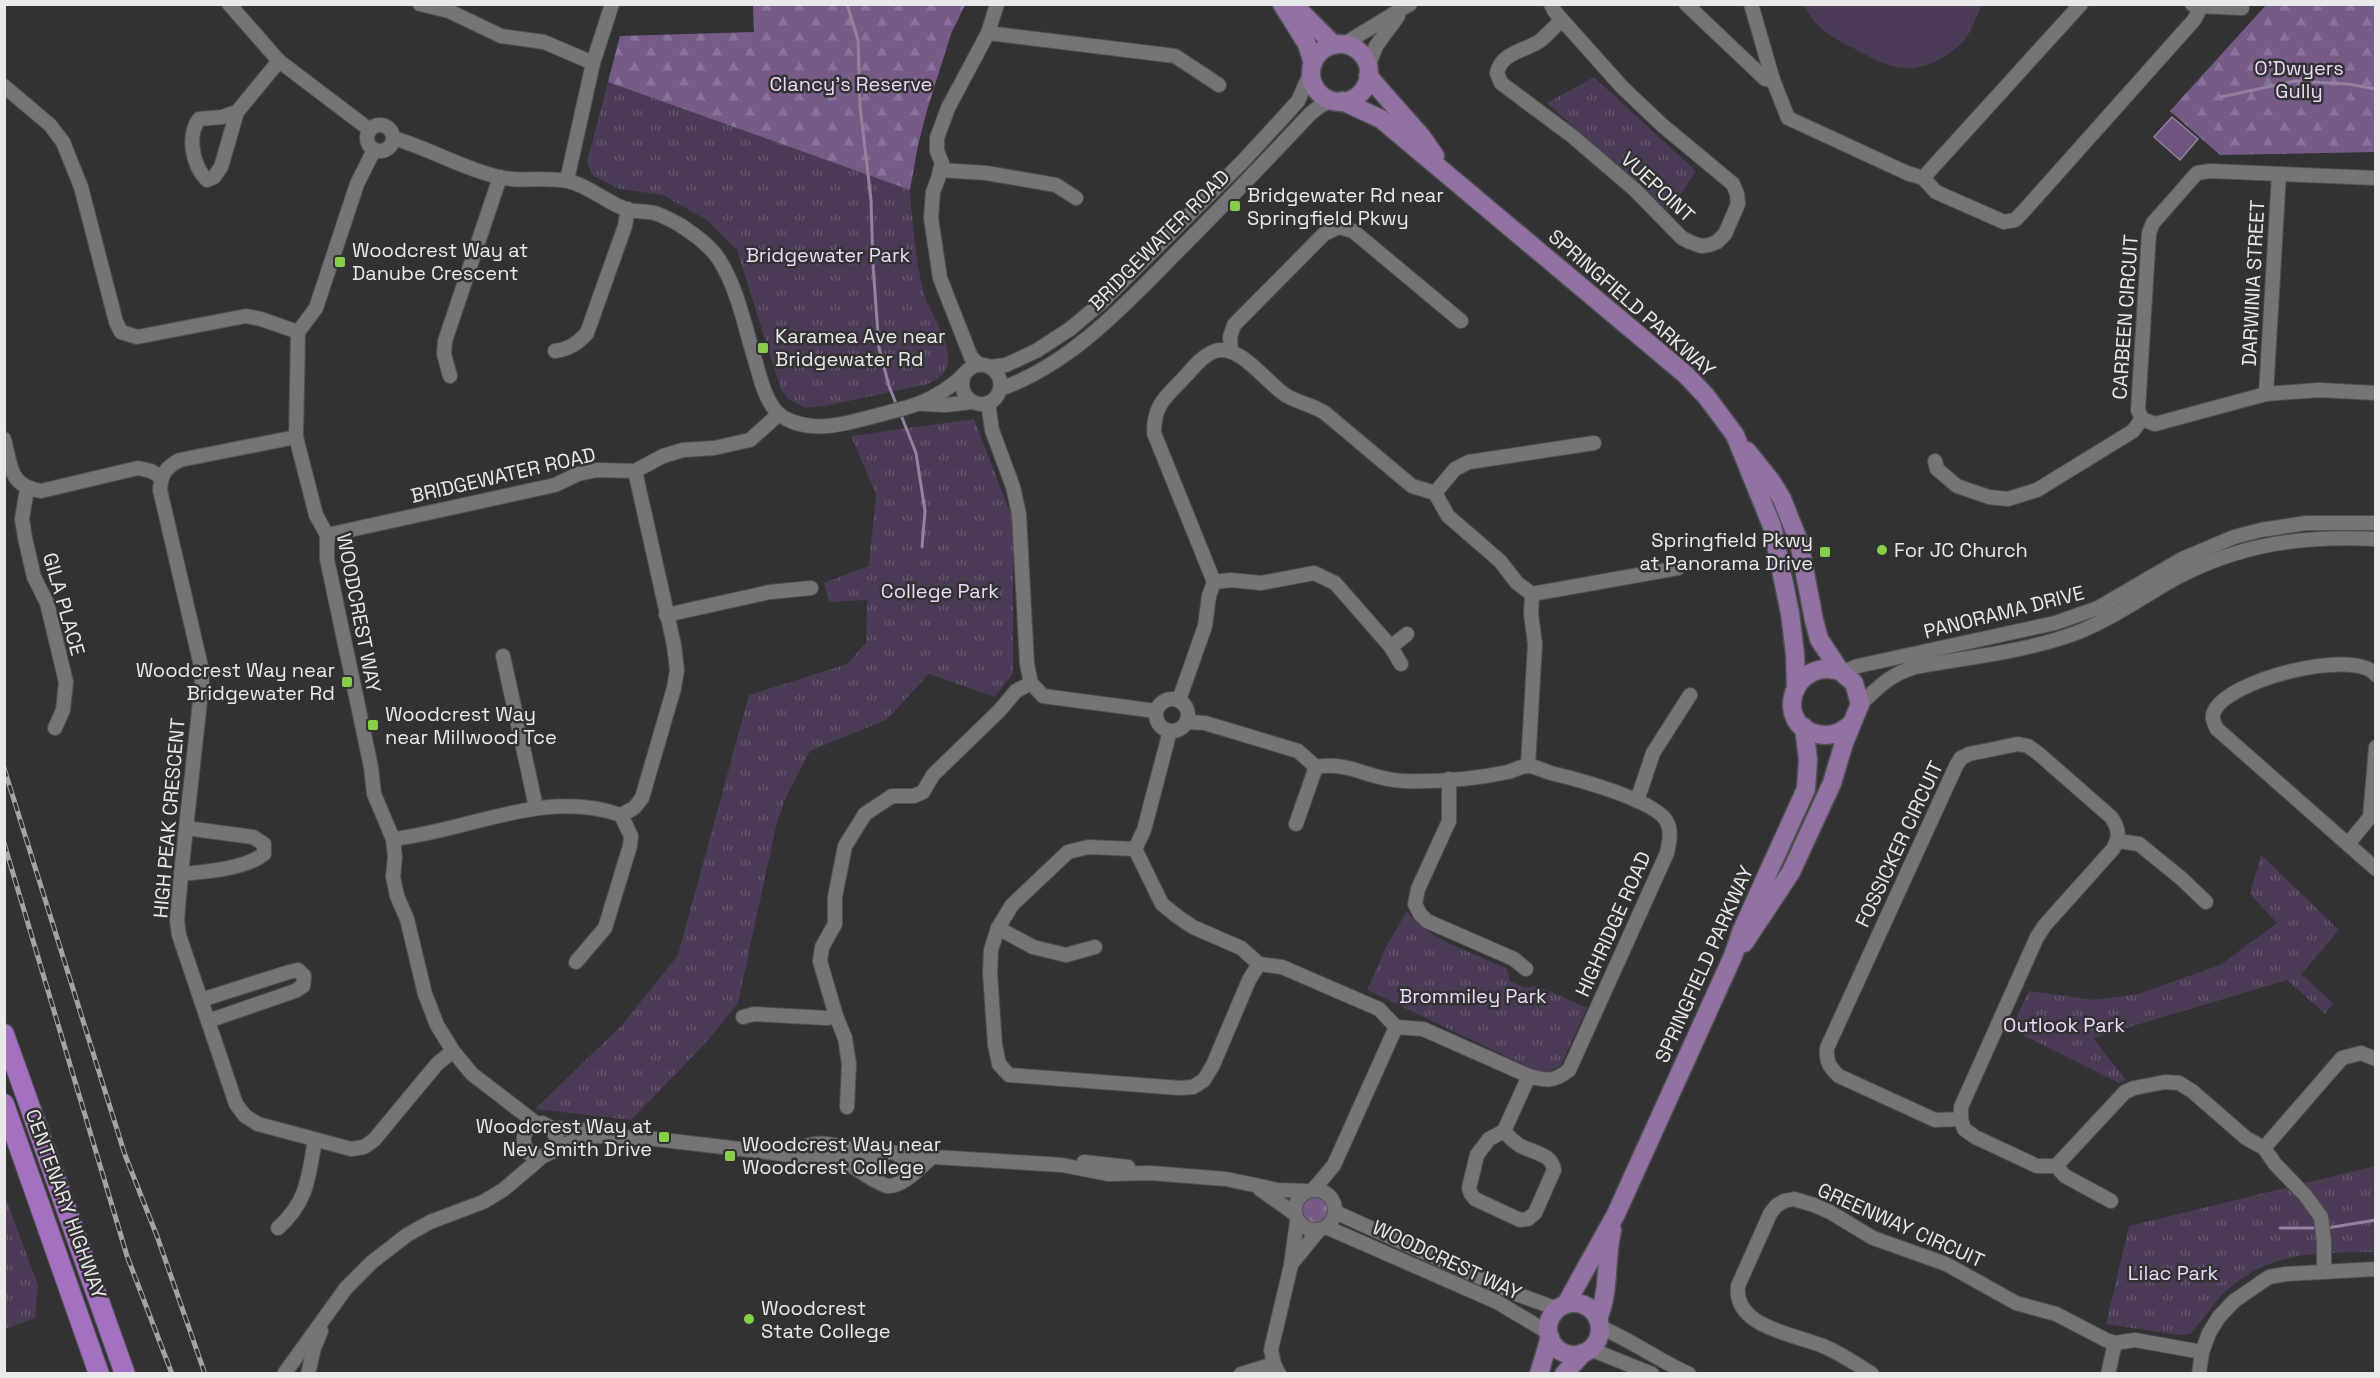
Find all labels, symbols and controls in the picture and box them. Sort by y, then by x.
park label: O'Dwyers Gully [2254,55,2344,104]
park label: Clancy's Reserve [770,71,932,97]
street label: VUEPOINT [1615,146,1701,228]
street label: BRIDGEWATER ROAD [1083,164,1235,316]
place label: Bridgewater Rd near Springfield Pkwy [1247,182,1444,231]
marker: Bridgewater Rd near Springfield Pkwy [1228,199,1242,213]
street label: DARWINIA STREET [2236,199,2270,367]
street label: SPRINGFIELD PARKWAY [1543,223,1721,383]
street label: CARBEEN CIRCUIT [2106,233,2144,400]
place label: Woodcrest Way at Danube Crescent [352,237,528,286]
park label: Bridgewater Park [746,242,911,268]
marker: Woodcrest Way at Danube Crescent [333,255,347,269]
place label: Karamea Ave near Bridgewater Rd [775,323,946,372]
marker: Karamea Ave near Bridgewater Rd [756,341,770,355]
street label: BRIDGEWATER ROAD [408,441,598,509]
place label: Springfield Pkwy at Panorama Drive [1639,527,1813,576]
street label: WOODCREST WAY [331,531,387,695]
place label: For JC Church [1894,537,2028,563]
marker: For JC Church [1875,543,1889,557]
marker: Springfield Pkwy at Panorama Drive [1818,545,1832,559]
street label: GILA PLACE [37,550,91,658]
park label: College Park [881,578,999,604]
street label: PANORAMA DRIVE [1921,579,2087,645]
place label: Woodcrest Way near Bridgewater Rd [136,657,335,706]
marker: Woodcrest Way near Bridgewater Rd [340,675,354,689]
place label: Woodcrest Way near Millwood Tce [385,701,557,750]
street label: HIGH PEAK CRESCENT [147,717,191,919]
marker: Woodcrest Way near Millwood Tce [366,718,380,732]
street label: FOSSICKER CIRCUIT [1849,756,1949,931]
street label: HIGHRIDGE ROAD [1569,847,1657,1001]
street label: SPRINGFIELD PARKWAY [1649,861,1759,1067]
park label: Brommiley Park [1399,983,1547,1009]
park label: Outlook Park [2003,1012,2125,1038]
street label: CENTENARY HIGHWAY [20,1105,112,1303]
place label: Woodcrest Way at Nev Smith Drive [476,1113,652,1162]
marker: Woodcrest Way at Nev Smith Drive [657,1130,671,1144]
place label: Woodcrest Way near Woodcrest College [742,1131,941,1180]
marker: Woodcrest Way near Woodcrest College [723,1149,737,1163]
street label: GREENWAY CIRCUIT [1814,1177,1989,1274]
street label: WOODCREST WAY [1368,1214,1526,1306]
park label: Lilac Park [2128,1260,2219,1286]
place label: Woodcrest State College [761,1295,891,1344]
marker: Woodcrest State College [742,1312,756,1326]

